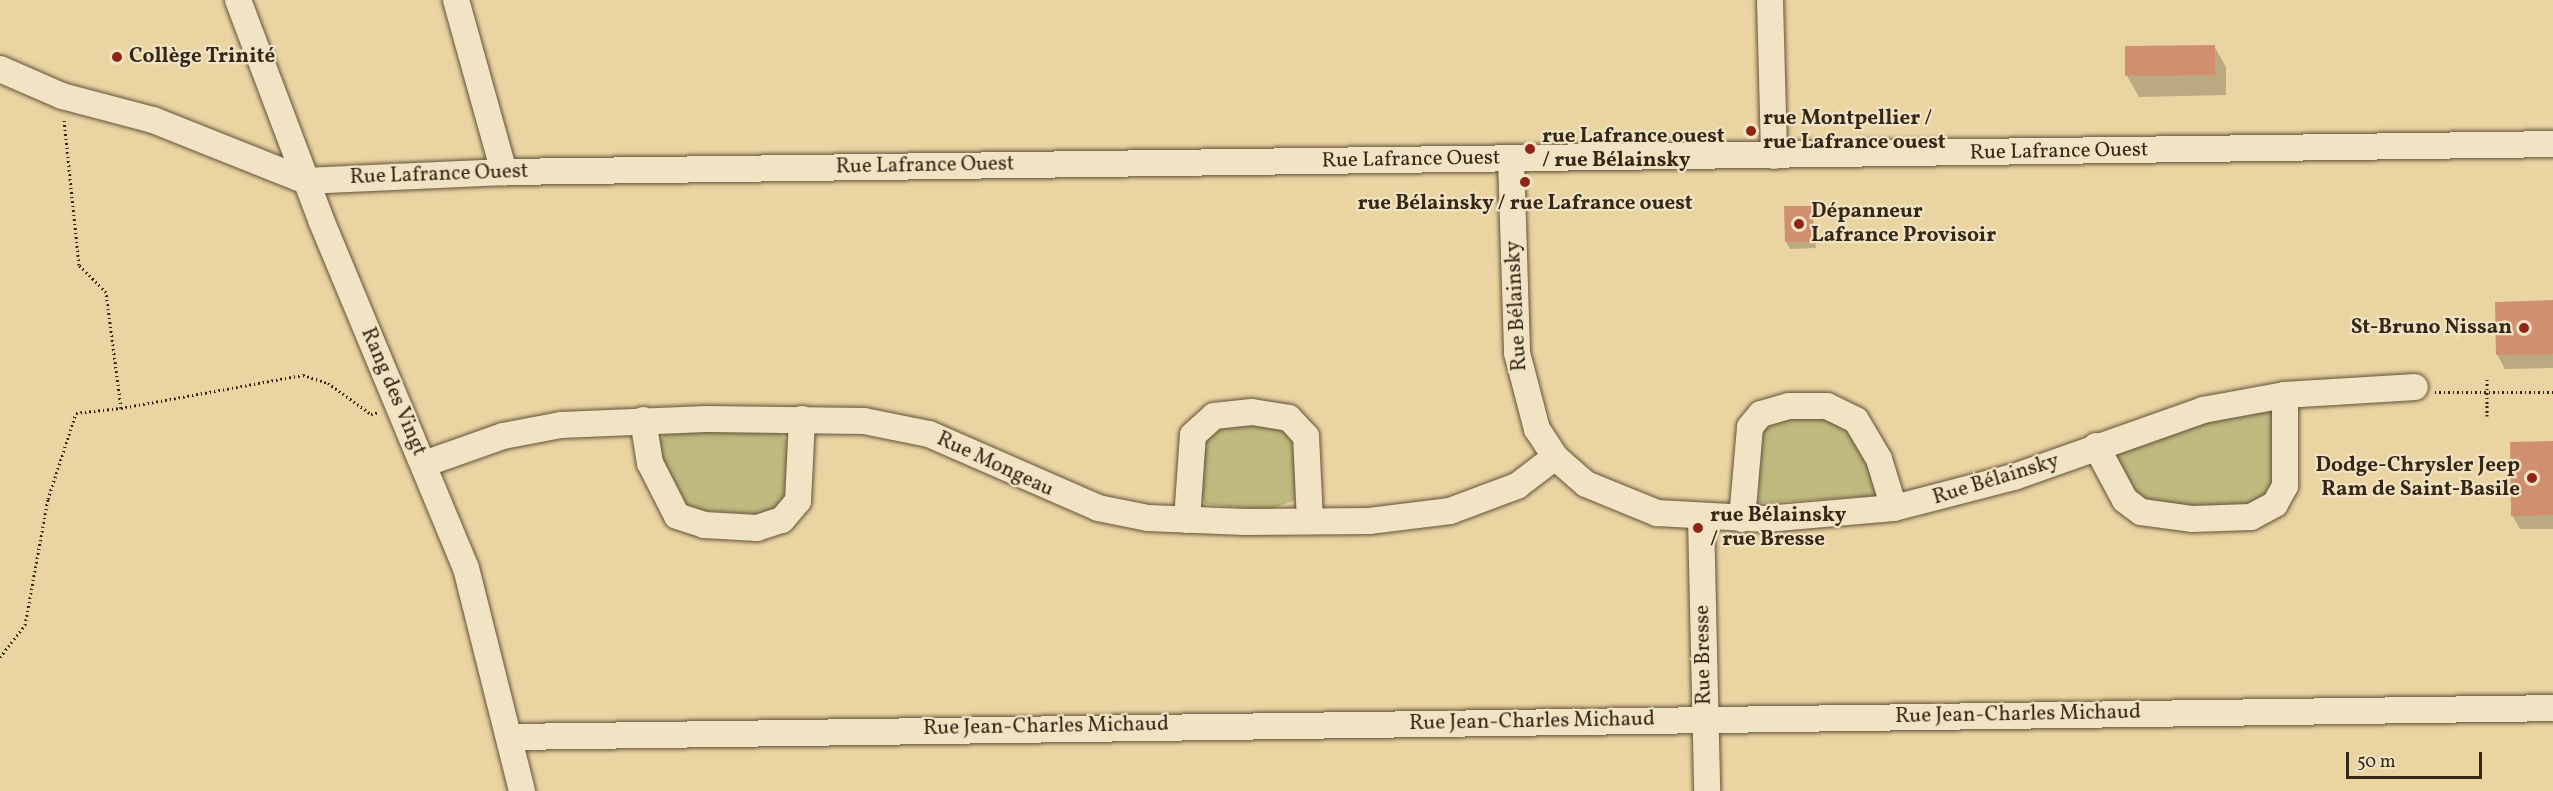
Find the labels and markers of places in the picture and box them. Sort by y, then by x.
place label: Collège Trinité [129,44,275,70]
marker: Collège Trinité [110,50,124,64]
place label: rue Montpellier / rue Lafrance ouest [1763,106,1946,156]
place label: rue Lafrance ouest / rue Bélainsky [1542,124,1725,174]
marker: rue Montpellier / rue Lafrance ouest [1744,124,1758,138]
marker: rue Lafrance ouest / rue Bélainsky [1523,142,1537,156]
marker: rue Bélainsky / rue Lafrance ouest [1518,175,1532,189]
place label: rue Bélainsky / rue Lafrance ouest [1357,191,1693,217]
place label: Dépanneur Lafrance Provisoir [1811,199,1996,249]
marker: Dépanneur Lafrance Provisoir [1792,217,1806,231]
place label: St-Bruno Nissan [2351,315,2512,341]
marker: St-Bruno Nissan [2517,321,2531,335]
place label: Dodge-Chrysler Jeep Ram de Saint-Basile [2315,453,2520,503]
marker: Dodge-Chrysler Jeep Ram de Saint-Basile [2525,471,2539,485]
place label: rue Bélainsky / rue Bresse [1710,503,1846,553]
marker: rue Bélainsky / rue Bresse [1691,521,1705,535]

